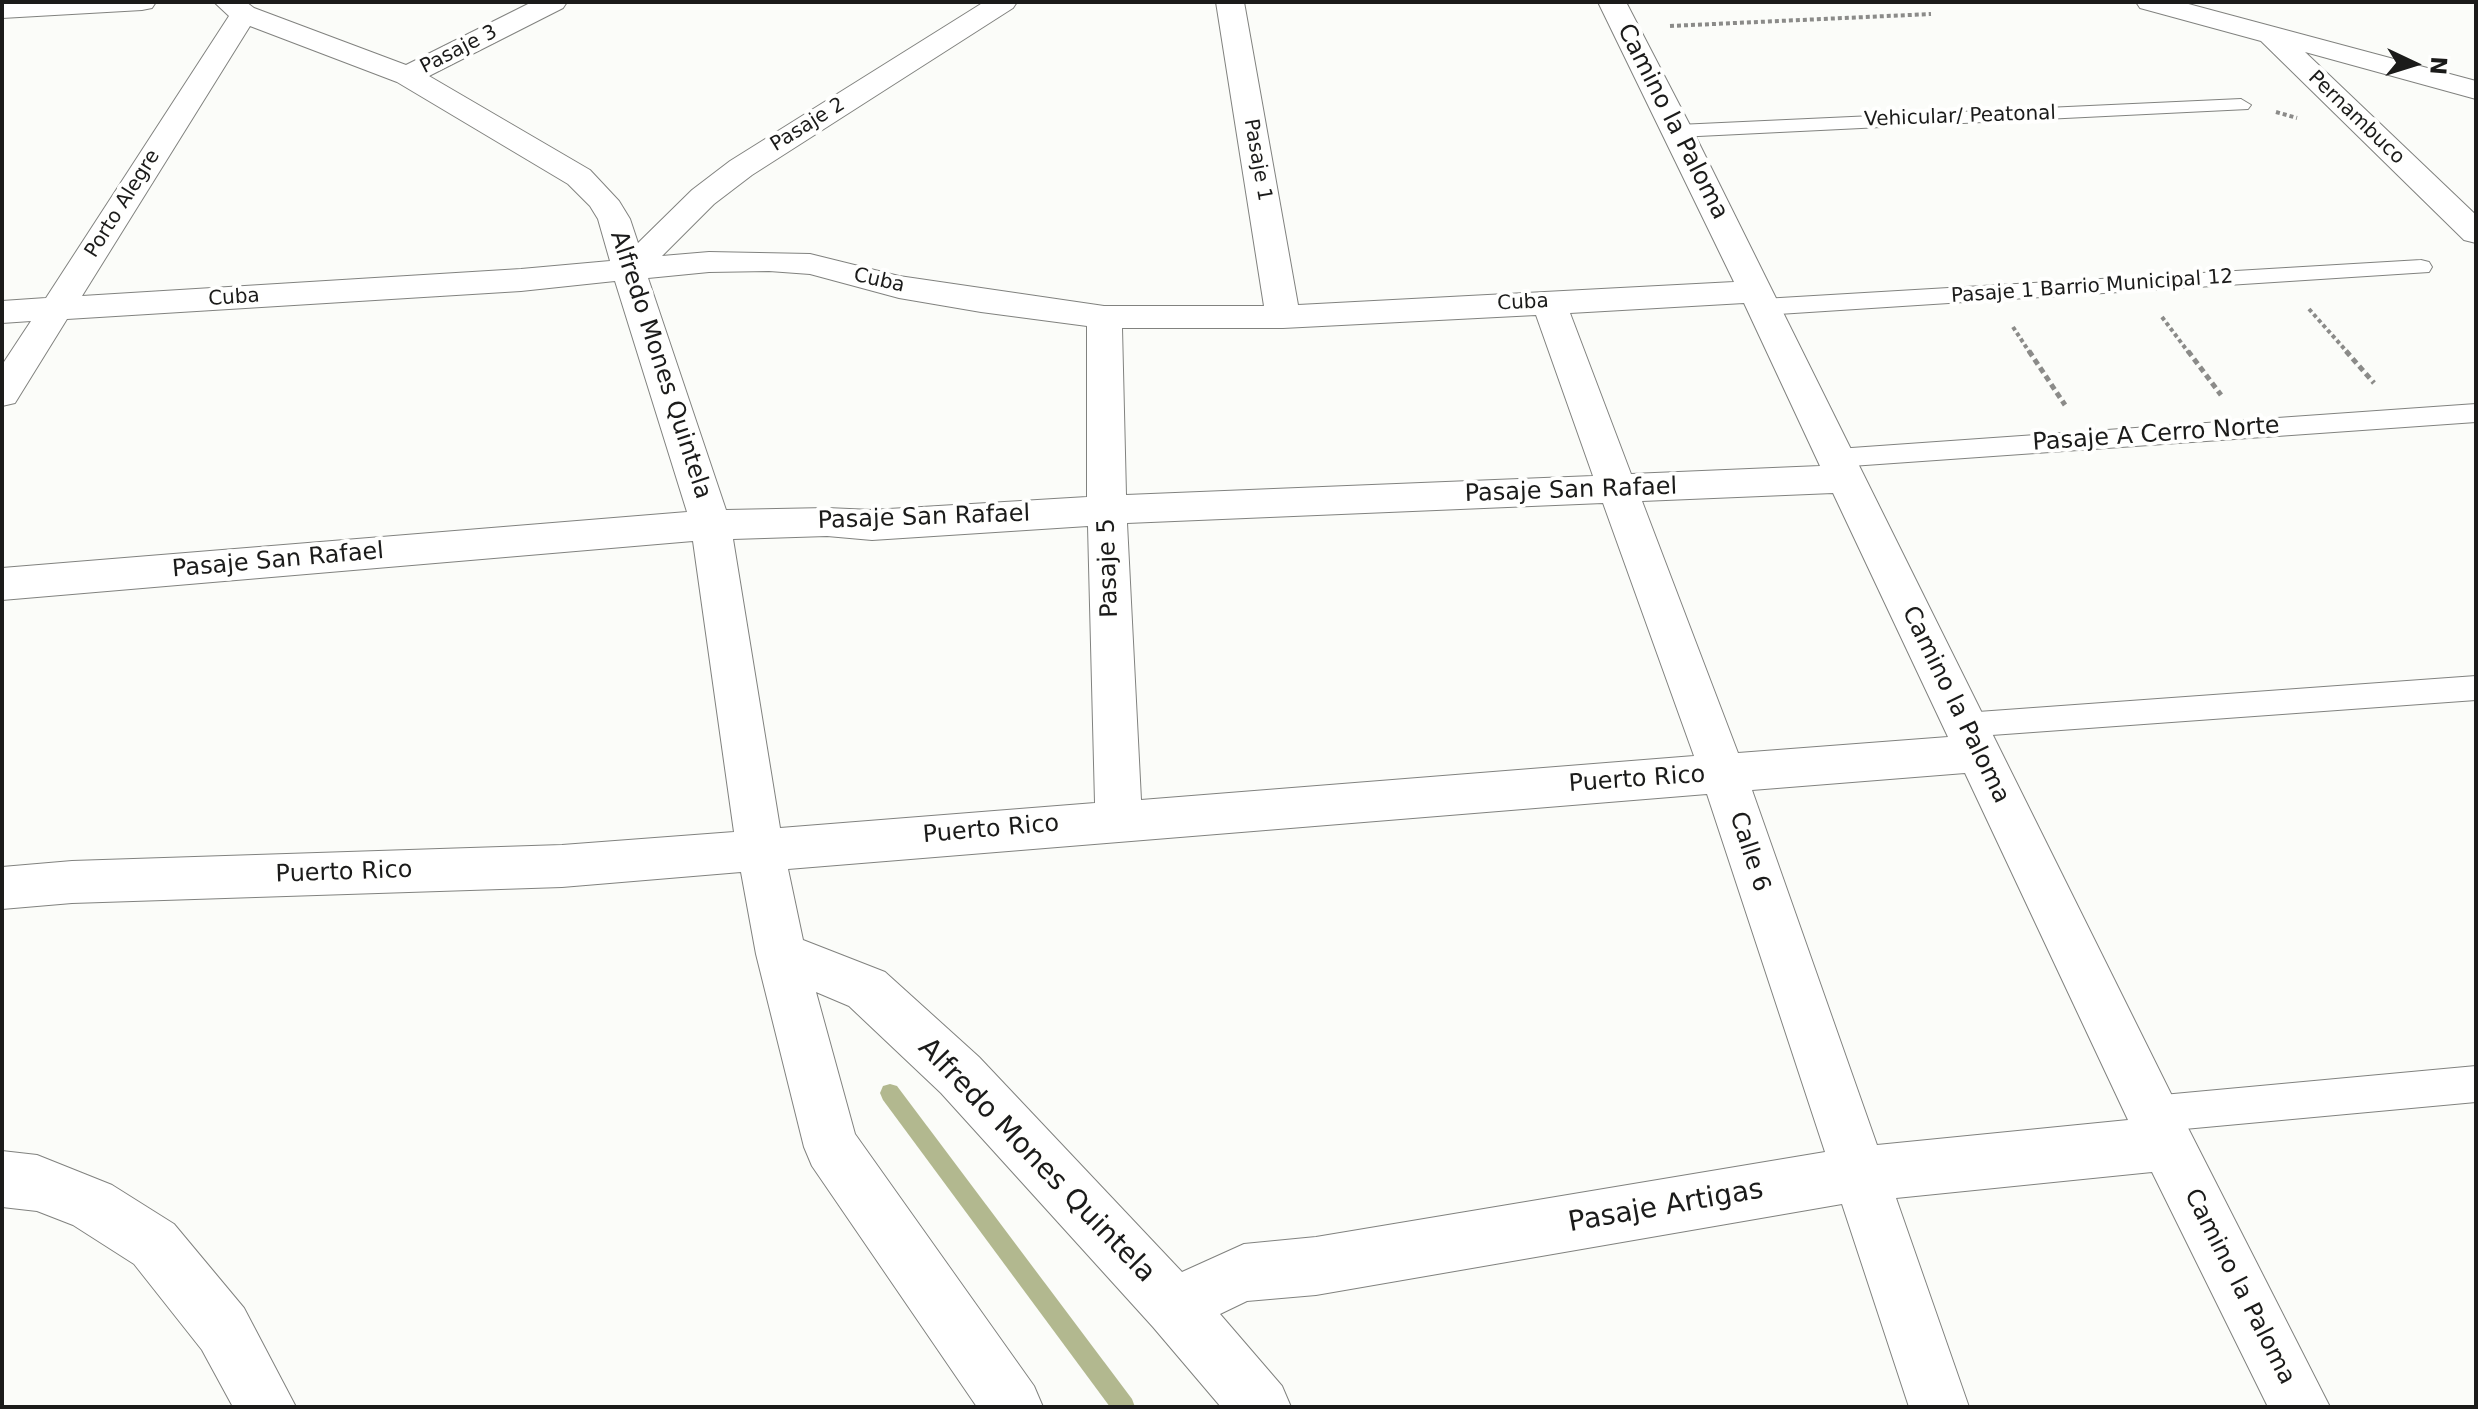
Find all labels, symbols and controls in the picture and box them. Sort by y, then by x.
street label: Camino la Paloma [1610,19,1734,225]
street label: Pasaje 3 [417,20,501,80]
north arrow [2374,24,2454,104]
text: N [2425,56,2452,76]
street label: Pernambuco [2303,66,2409,170]
street label: Pasaje 2 [766,93,850,157]
street label: Vehicular/ Peatonal [1864,102,2056,132]
street label: Pasaje 1 [1238,117,1276,203]
street label: Porto Alegre [80,146,166,262]
street label: Alfredo Mones Quintela [603,227,717,503]
street label: Cuba [851,264,907,298]
street label: Pasaje 1 Barrio Municipal 12 [1950,265,2234,309]
street label: Cuba [207,284,261,312]
street label: Cuba [1497,290,1549,316]
street label: Pasaje A Cerro Norte [2031,412,2281,458]
street label: Pasaje San Rafael [1464,473,1678,509]
street label: Pasaje San Rafael [817,500,1031,536]
street label: Pasaje 5 [1093,518,1125,618]
street label: Pasaje San Rafael [171,537,385,585]
street label: Camino la Paloma [1895,602,2015,808]
street label: Puerto Rico [1568,761,1706,799]
street label: Calle 6 [1723,808,1775,896]
street label: Puerto Rico [922,810,1060,850]
street label: Puerto Rico [275,856,413,890]
street label: Alfredo Mones Quintela [910,1032,1162,1290]
street label: Pasaje Artigas [1566,1173,1766,1241]
street label: Camino la Paloma [2177,1184,2301,1390]

